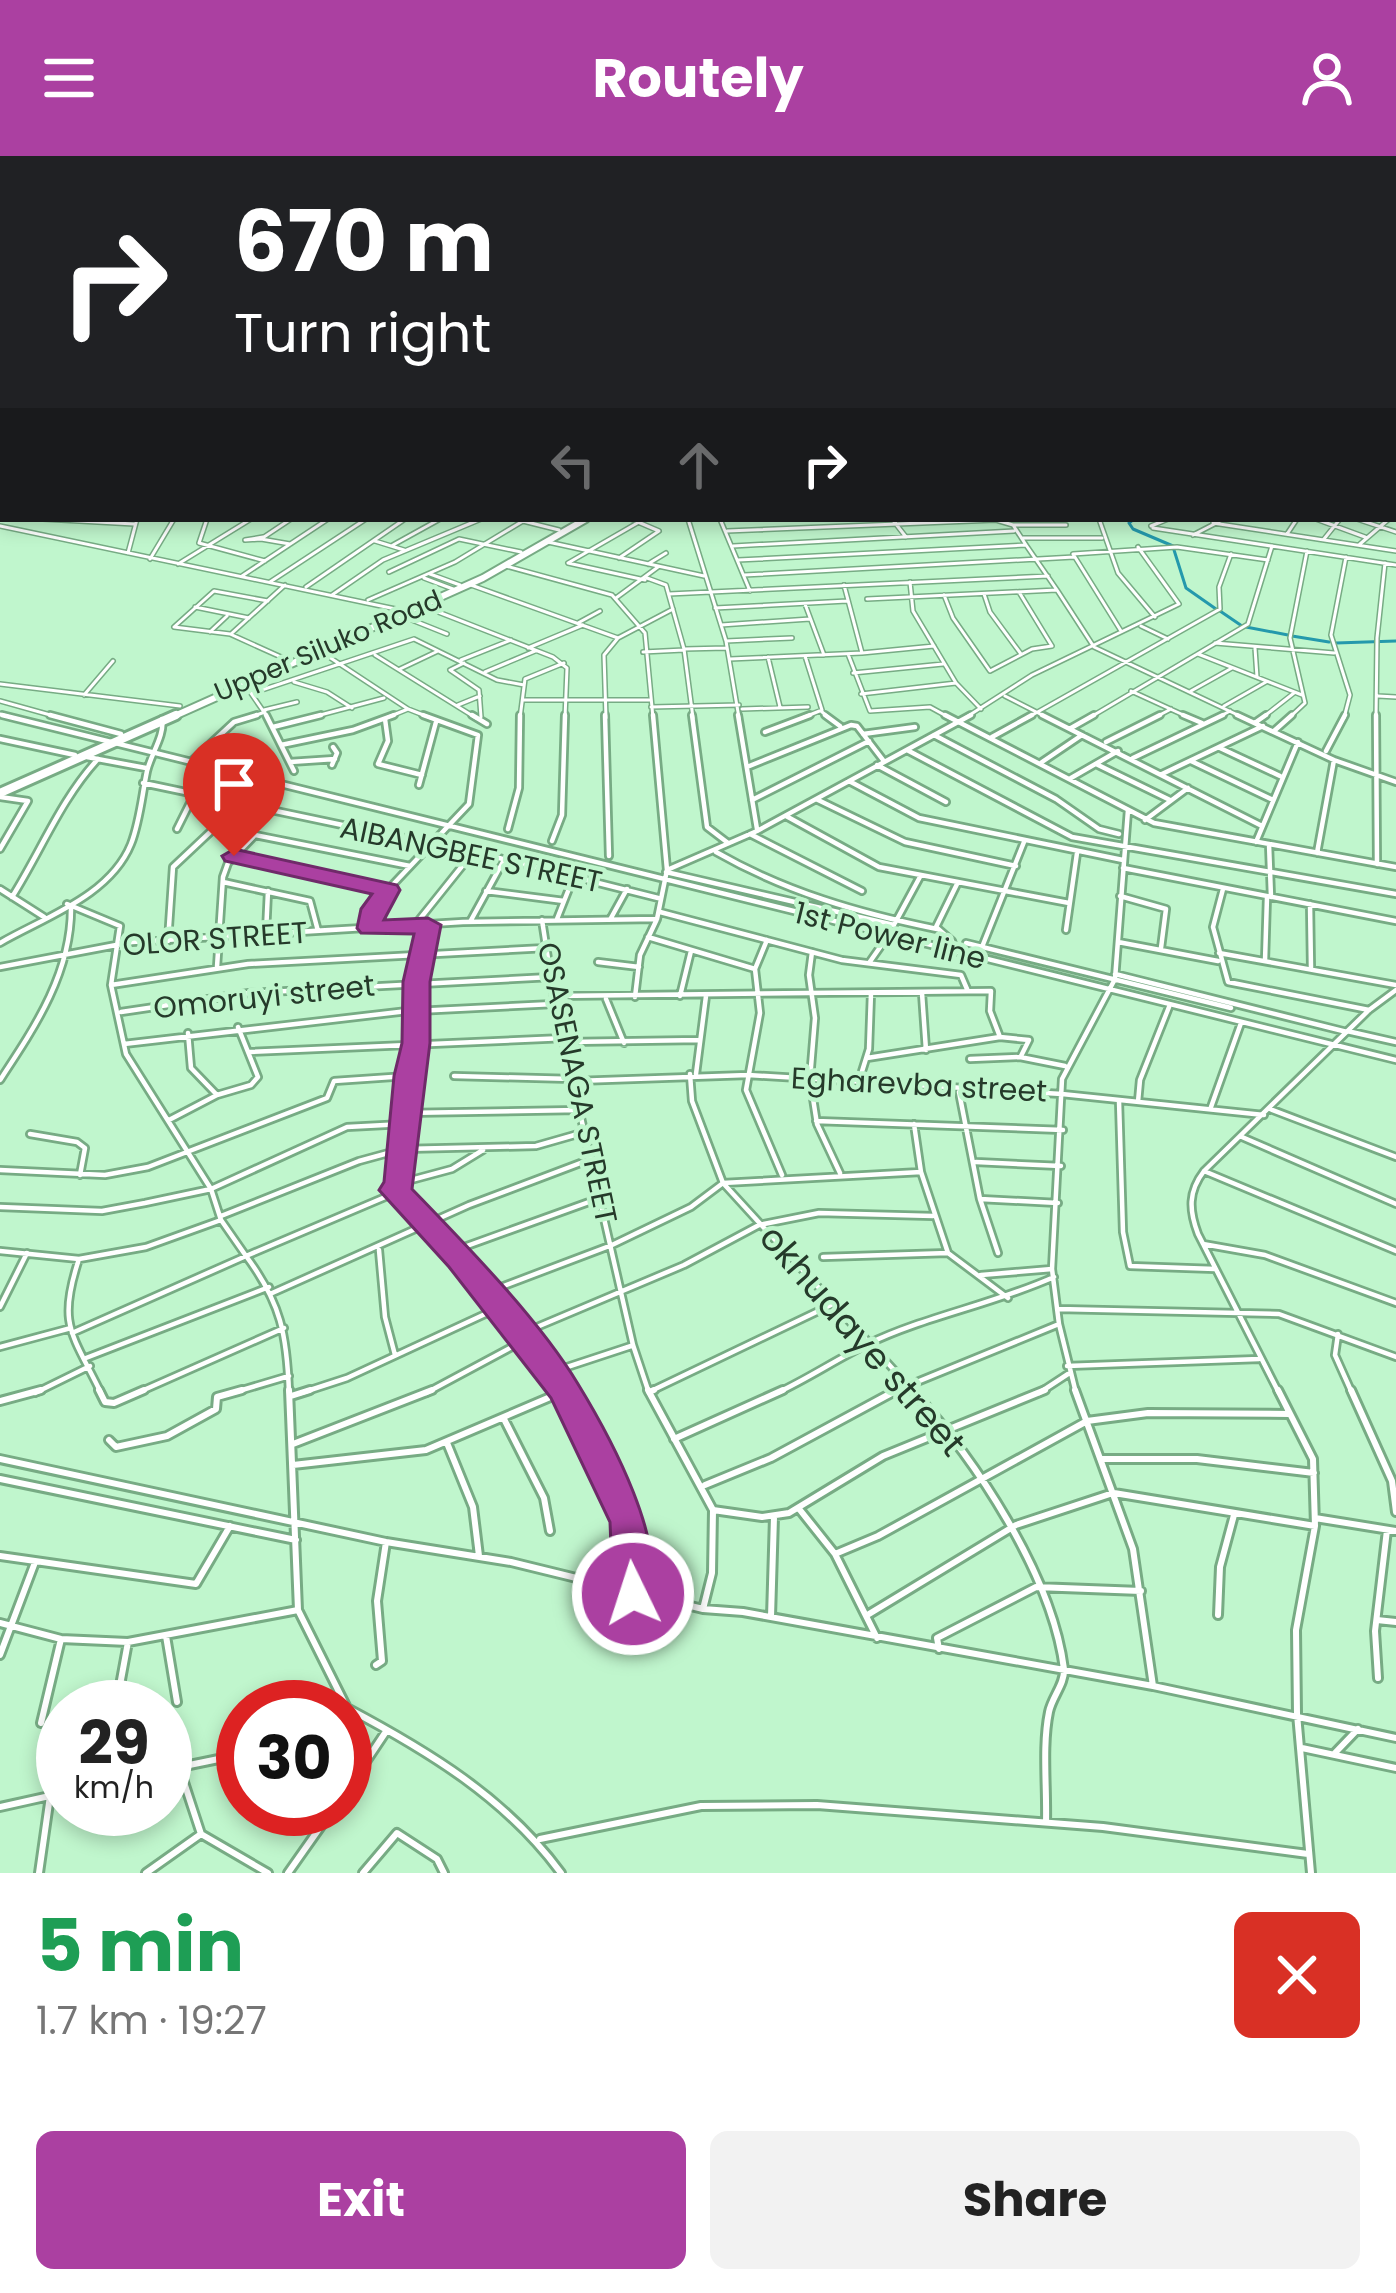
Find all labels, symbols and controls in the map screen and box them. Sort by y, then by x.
text: Routely [592,40,804,116]
icon: menu [36,45,102,111]
icon: person [1294,45,1360,111]
text: 670 m [234,183,494,300]
icon: right [36,204,192,360]
text: Turn right [234,295,491,371]
icon: left [540,432,606,498]
icon: ahead [666,432,732,498]
icon: right [792,432,858,498]
street label: Upper Siluko Road [208,581,447,710]
pin [183,733,285,856]
icon: arrive [201,751,267,817]
street label: AIBANGBEE STREET [336,806,606,903]
street label: 1st Power line [790,891,990,980]
street label: OLOR STREET [121,911,309,966]
street label: OSASENAGA STREET [527,938,628,1227]
street label: Omoruyi street [151,964,377,1030]
street label: Egharevba street [790,1056,1048,1113]
street label: okhudaye street [748,1214,978,1467]
position arrow [570,1531,696,1657]
speed limit sign: 30 [216,1680,372,1836]
text: 29 [78,1701,150,1785]
text: km/h [74,1766,154,1809]
text: 5 min [36,1895,244,1996]
button: close [1234,1912,1360,2038]
text: 1.7 km · 19:27 [36,1993,267,2048]
button: Exit [36,2131,686,2269]
button: Share [710,2131,1360,2269]

